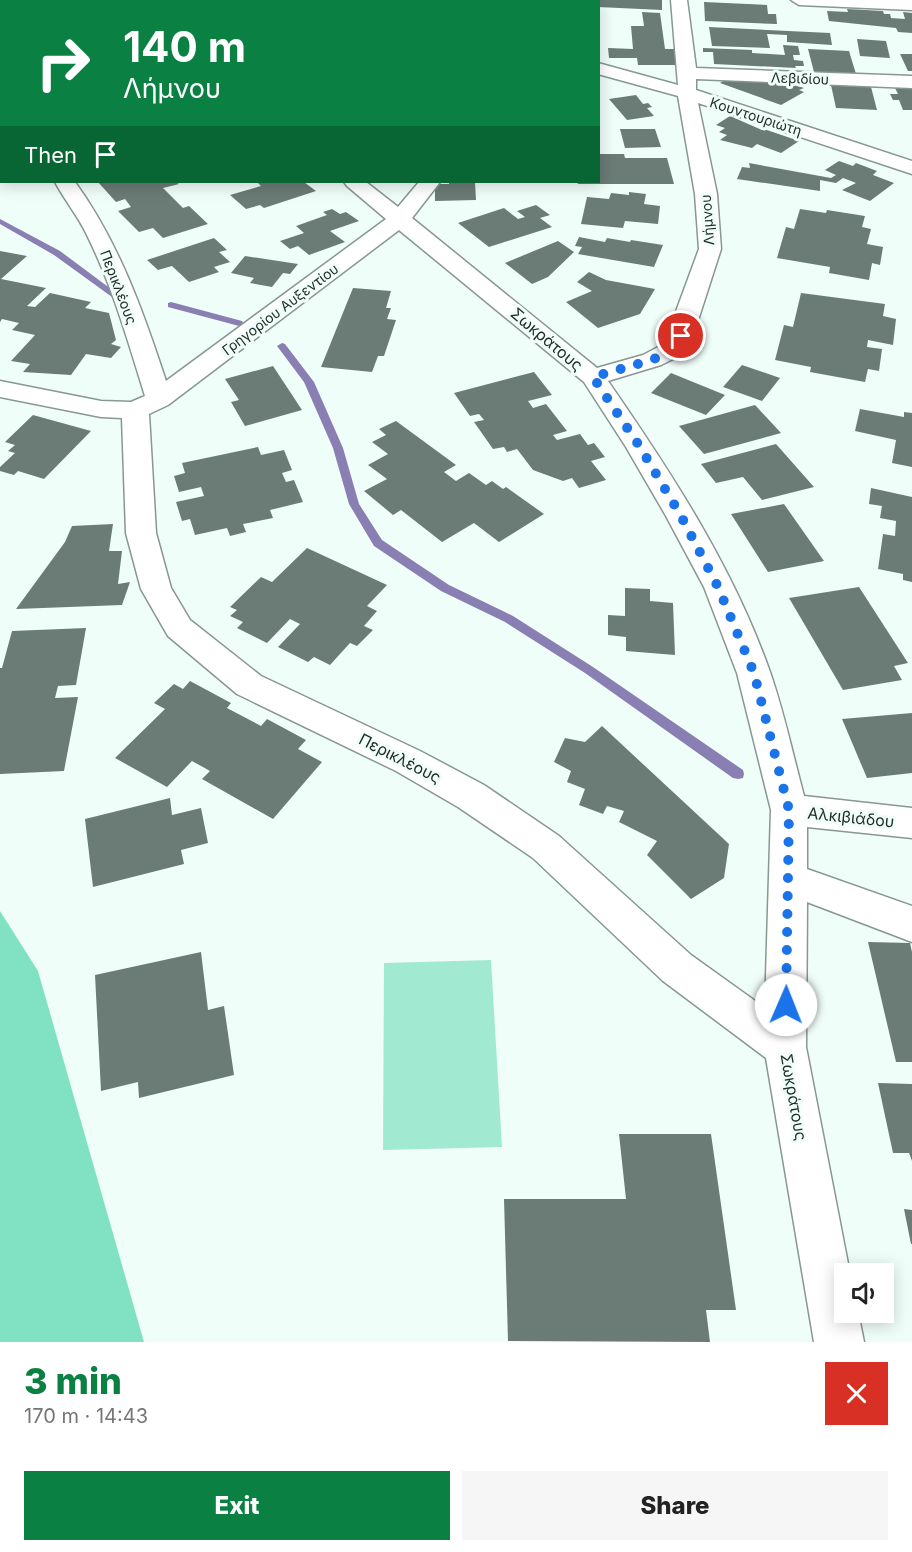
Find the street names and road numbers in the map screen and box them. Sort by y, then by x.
street label: Λεβιδίου [771,68,829,88]
street label: Κουντουριώτη [708,93,804,139]
street label: Λήμνου [697,194,717,246]
street label: Περικλέους [97,247,141,327]
street label: Γρηγορίου Αυξεντίου [219,260,341,358]
street label: Σωκράτους [507,303,587,375]
street label: Περικλέους [356,729,444,787]
street label: Αλκιβιάδου [807,803,895,831]
street label: Σωκράτους [777,1052,811,1142]

